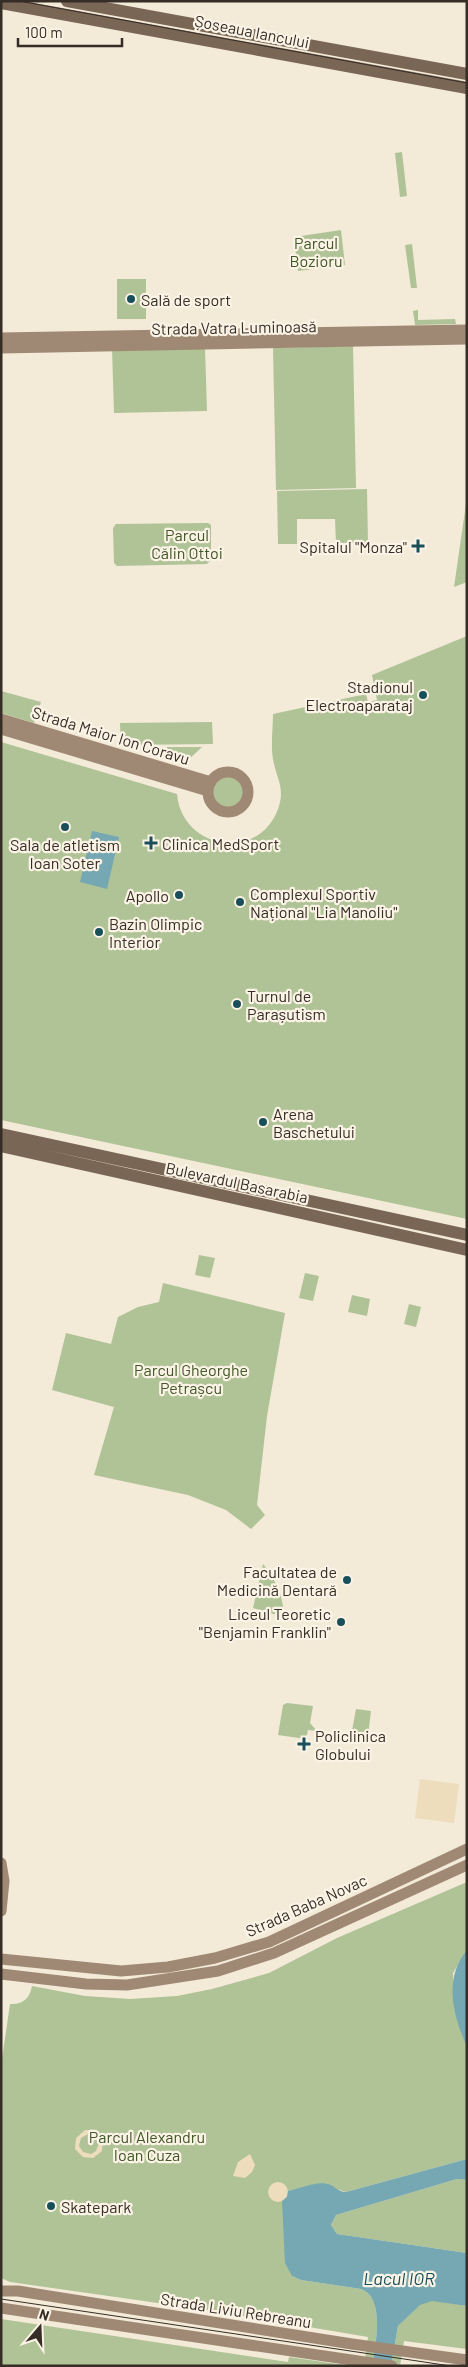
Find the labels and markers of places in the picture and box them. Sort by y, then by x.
place label: Sală de sport [141,290,231,309]
marker: Sală de sport [125,293,137,305]
place label: Spitalul "Monza" [300,537,407,556]
marker: Spitalul "Monza" [411,539,425,553]
place label: Stadionul Electroaparataj [305,677,413,714]
marker: Stadionul Electroaparataj [417,689,429,701]
marker: Sala de atletism Ioan Soter [59,821,71,833]
place label: Clinica MedSport [162,834,279,853]
place label: Sala de atletism Ioan Soter [10,835,120,872]
marker: Clinica MedSport [144,836,158,850]
place label: Complexul Sportiv Național "Lia Manoliu" [250,884,397,921]
place label: Apollo [126,886,169,905]
marker: Apollo [173,889,185,901]
marker: Complexul Sportiv Național "Lia Manoliu" [234,896,246,908]
place label: Bazin Olimpic Interior [109,914,202,951]
marker: Bazin Olimpic Interior [93,926,105,938]
place label: Turnul de Parașutism [247,986,326,1023]
marker: Turnul de Parașutism [231,998,243,1010]
place label: Arena Baschetului [273,1104,355,1141]
marker: Arena Baschetului [257,1116,269,1128]
place label: Facultatea de Medicină Dentară [217,1562,337,1599]
marker: Facultatea de Medicină Dentară [341,1574,353,1586]
place label: Liceul Teoretic "Benjamin Franklin" [199,1604,331,1641]
marker: Liceul Teoretic "Benjamin Franklin" [335,1616,347,1628]
place label: Policlinica Globului [315,1726,386,1763]
marker: Policlinica Globului [297,1737,311,1751]
place label: Skatepark [61,2197,131,2216]
marker: Skatepark [45,2200,57,2212]

